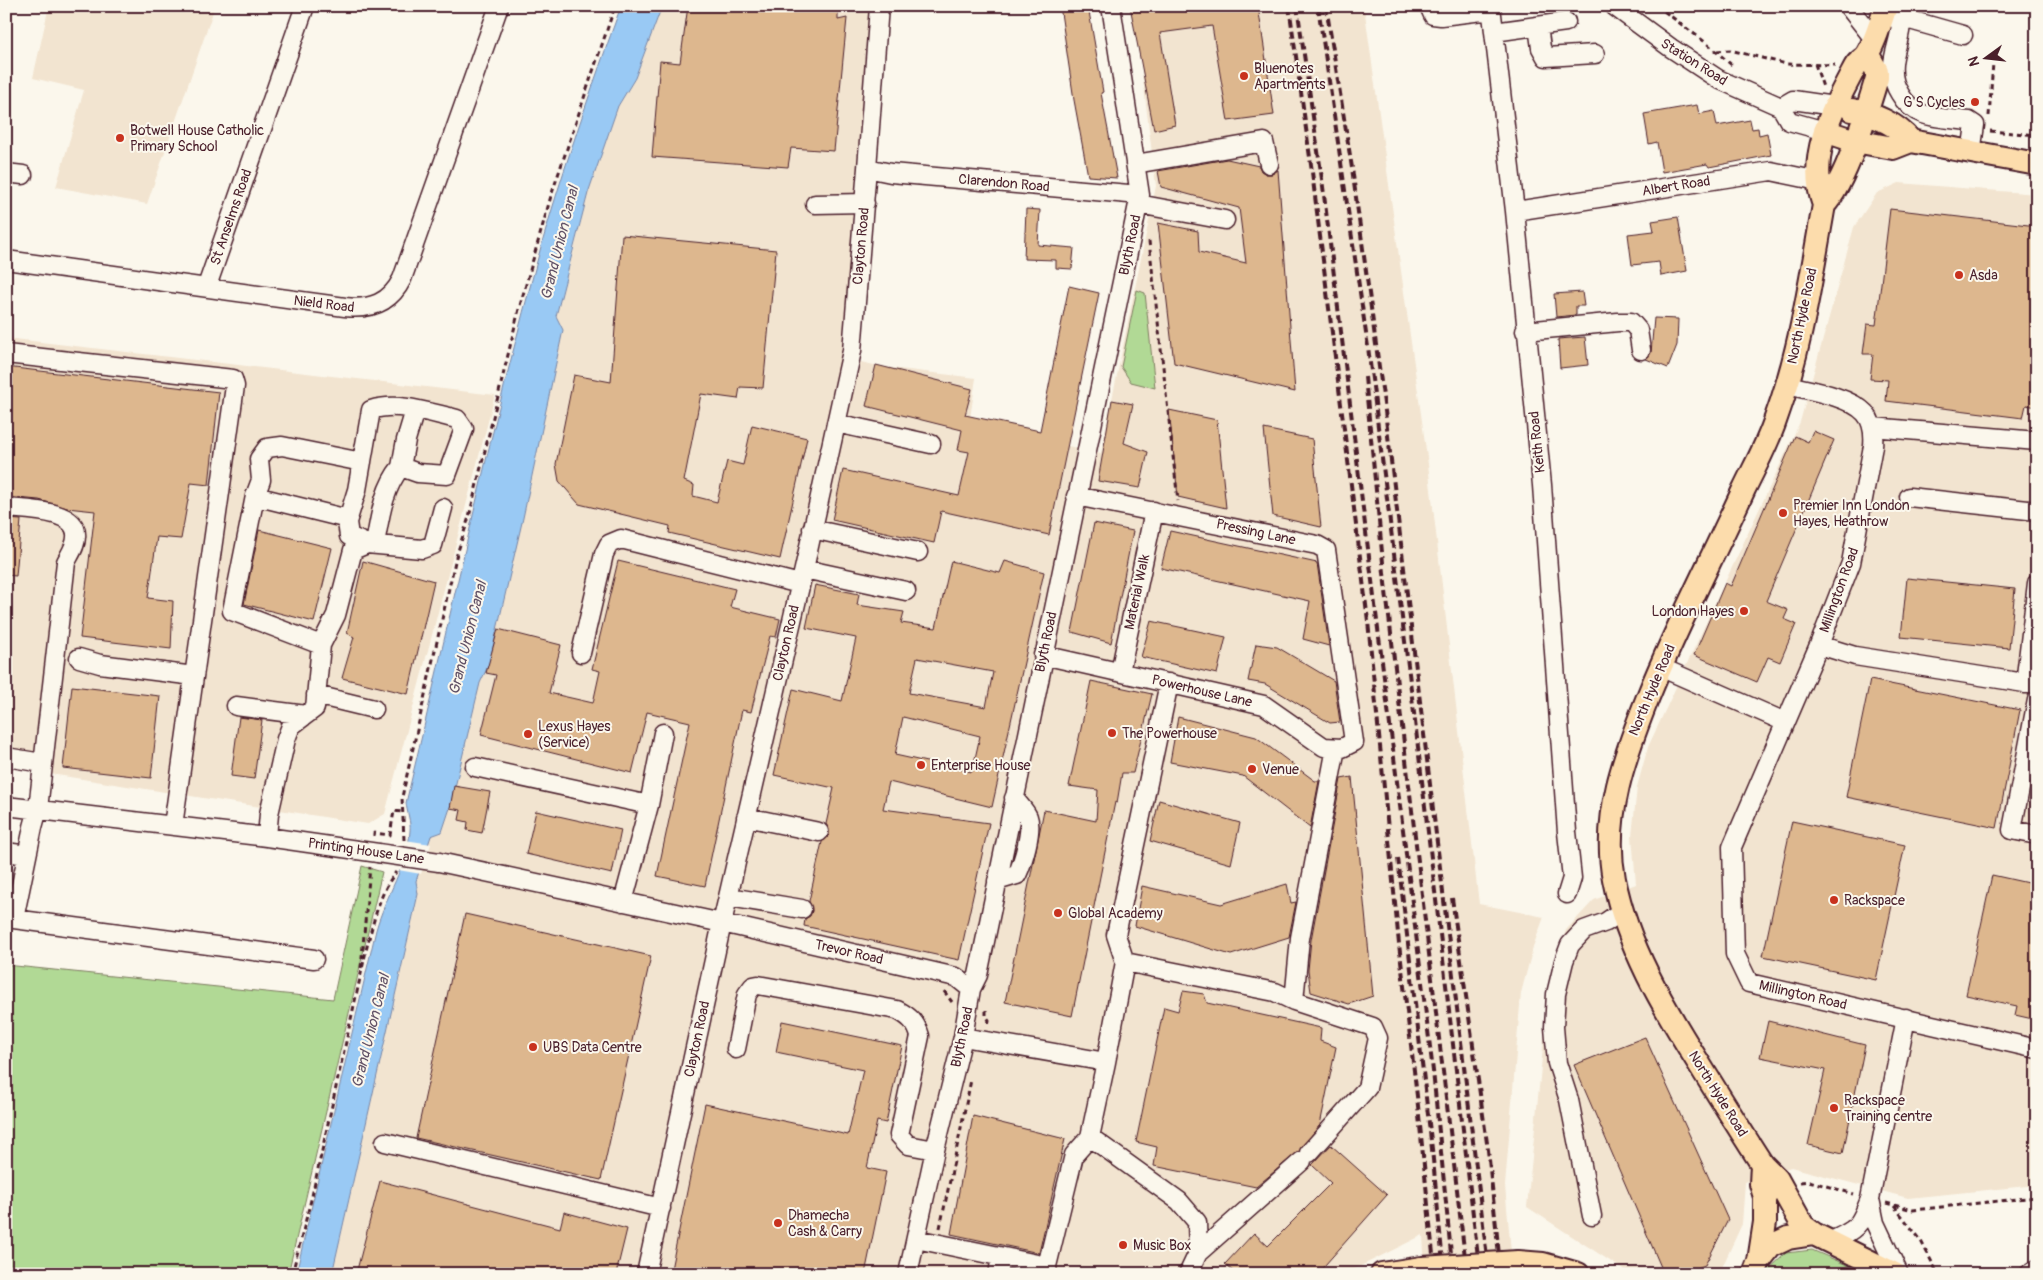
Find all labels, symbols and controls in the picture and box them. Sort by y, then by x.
north arrow [1960,32,2010,82]
street label: Station Road [1658,35,1731,89]
text: N [1964,54,1983,68]
place label: Bluenotes Apartments [1254,60,1326,93]
marker: Bluenotes Apartments [1238,70,1250,82]
place label: G S Cycles [1903,94,1966,111]
marker: G S Cycles [1969,96,1981,108]
place label: Botwell House Catholic Primary School [130,122,264,155]
marker: Botwell House Catholic Primary School [114,132,126,144]
street label: St Anselms Road [207,167,255,267]
street label: Clarendon Road [958,171,1051,195]
street label: Albert Road [1641,172,1711,200]
water label: Grand Union Canal [537,183,584,302]
street label: Clayton Road [849,207,873,285]
street label: Blyth Road [1115,213,1145,277]
street label: North Hyde Road [1783,266,1821,366]
place label: Asda [1969,267,1998,284]
marker: Asda [1953,269,1965,281]
street label: Nield Road [293,292,355,316]
street label: Keith Road [1525,410,1549,474]
place label: Premier Inn London Hayes, Heathrow [1793,497,1910,530]
marker: Premier Inn London Hayes, Heathrow [1777,507,1789,519]
street label: Pressing Lane [1215,515,1297,549]
street label: Millington Road [1816,545,1862,635]
street label: Material Walk [1121,553,1153,631]
water label: Grand Union Canal [445,578,492,697]
street label: Clayton Road [769,603,803,683]
place label: London Hayes [1651,603,1735,620]
marker: London Hayes [1738,605,1750,617]
street label: Blyth Road [1031,610,1061,674]
street label: North Hyde Road [1625,641,1679,738]
street label: Powerhouse Lane [1150,671,1254,711]
place label: Lexus Hayes (Service) [538,718,611,751]
place label: The Powerhouse [1122,725,1217,742]
marker: The Powerhouse [1106,727,1118,739]
marker: Lexus Hayes (Service) [522,728,534,740]
place label: Enterprise House [931,757,1031,774]
marker: Enterprise House [915,759,927,771]
place label: Venue [1262,761,1299,778]
marker: Venue [1246,763,1258,775]
street label: Printing House Lane [307,834,425,868]
place label: Rackspace [1844,892,1905,909]
marker: Rackspace [1828,894,1840,906]
place label: Global Academy [1068,905,1163,922]
marker: Global Academy [1052,907,1064,919]
street label: Trevor Road [813,936,885,968]
water label: Grand Union Canal [348,971,395,1090]
street label: Millington Road [1757,977,1849,1013]
street label: Clayton Road [681,999,713,1079]
street label: Blyth Road [947,1005,977,1069]
place label: UBS Data Centre [543,1039,642,1056]
marker: UBS Data Centre [527,1041,539,1053]
street label: North Hyde Road [1685,1048,1751,1140]
place label: Rackspace Training centre [1844,1092,1932,1125]
marker: Rackspace Training centre [1828,1102,1840,1114]
place label: Dhamecha Cash & Carry [788,1207,862,1240]
marker: Dhamecha Cash & Carry [772,1217,784,1229]
place label: Music Box [1133,1237,1191,1254]
marker: Music Box [1117,1239,1129,1251]

